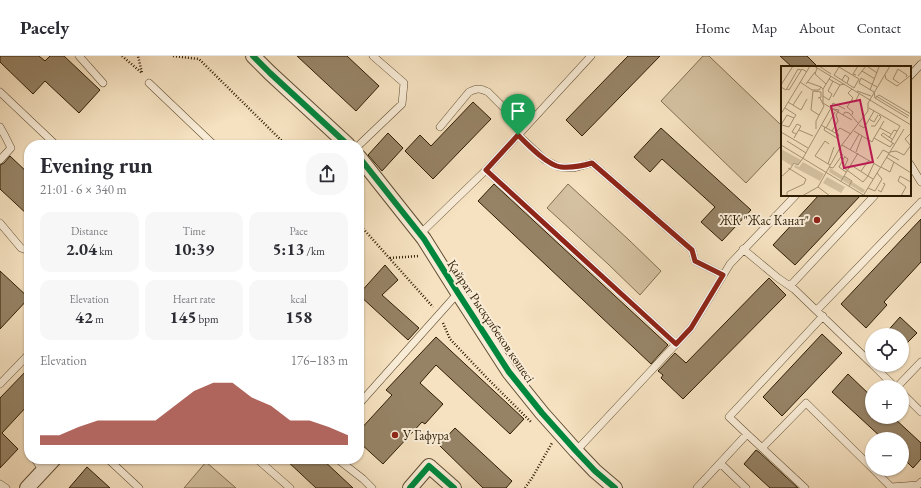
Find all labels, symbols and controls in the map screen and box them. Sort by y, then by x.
text: Pacely [20,15,69,40]
text: Home [695,19,730,37]
text: Map [752,19,777,37]
text: About [799,19,835,37]
text: Contact [857,19,901,37]
inset map [781,66,911,196]
pin [501,94,535,135]
icon: arrive [507,100,529,122]
text: Evening run [40,151,153,180]
button: share [306,153,348,195]
text: 21:01 · 6 × 340 m [40,181,127,198]
place label: ЖК "Жас Канат" [719,212,809,229]
marker: ЖК "Жас Канат" [812,215,822,225]
text: Distance [71,224,108,238]
text: Time [183,224,205,238]
text: Pace [289,224,308,238]
text: 2.04 [66,238,97,260]
text: 10:39 [174,238,214,260]
text: 5:13 [273,238,304,260]
text: km [97,244,113,258]
text: /km [304,244,325,258]
street label: Қайрат Рысқұлбеков көшесі [443,256,539,386]
text: Elevation [70,292,109,306]
text: Heart rate [173,292,215,306]
text: kcal [290,292,307,306]
text: 42 [75,306,93,328]
text: 145 [169,306,196,328]
text: 158 [285,306,312,328]
text: m [93,312,104,326]
text: bpm [196,312,219,326]
map controls [865,328,909,476]
button: locate [865,328,909,372]
text: Elevation [40,352,87,369]
text: 176–183 m [291,352,348,369]
button: + [865,380,909,424]
place label: У Гафура [402,427,450,444]
marker: У Гафура [390,430,400,440]
button: − [865,432,909,476]

